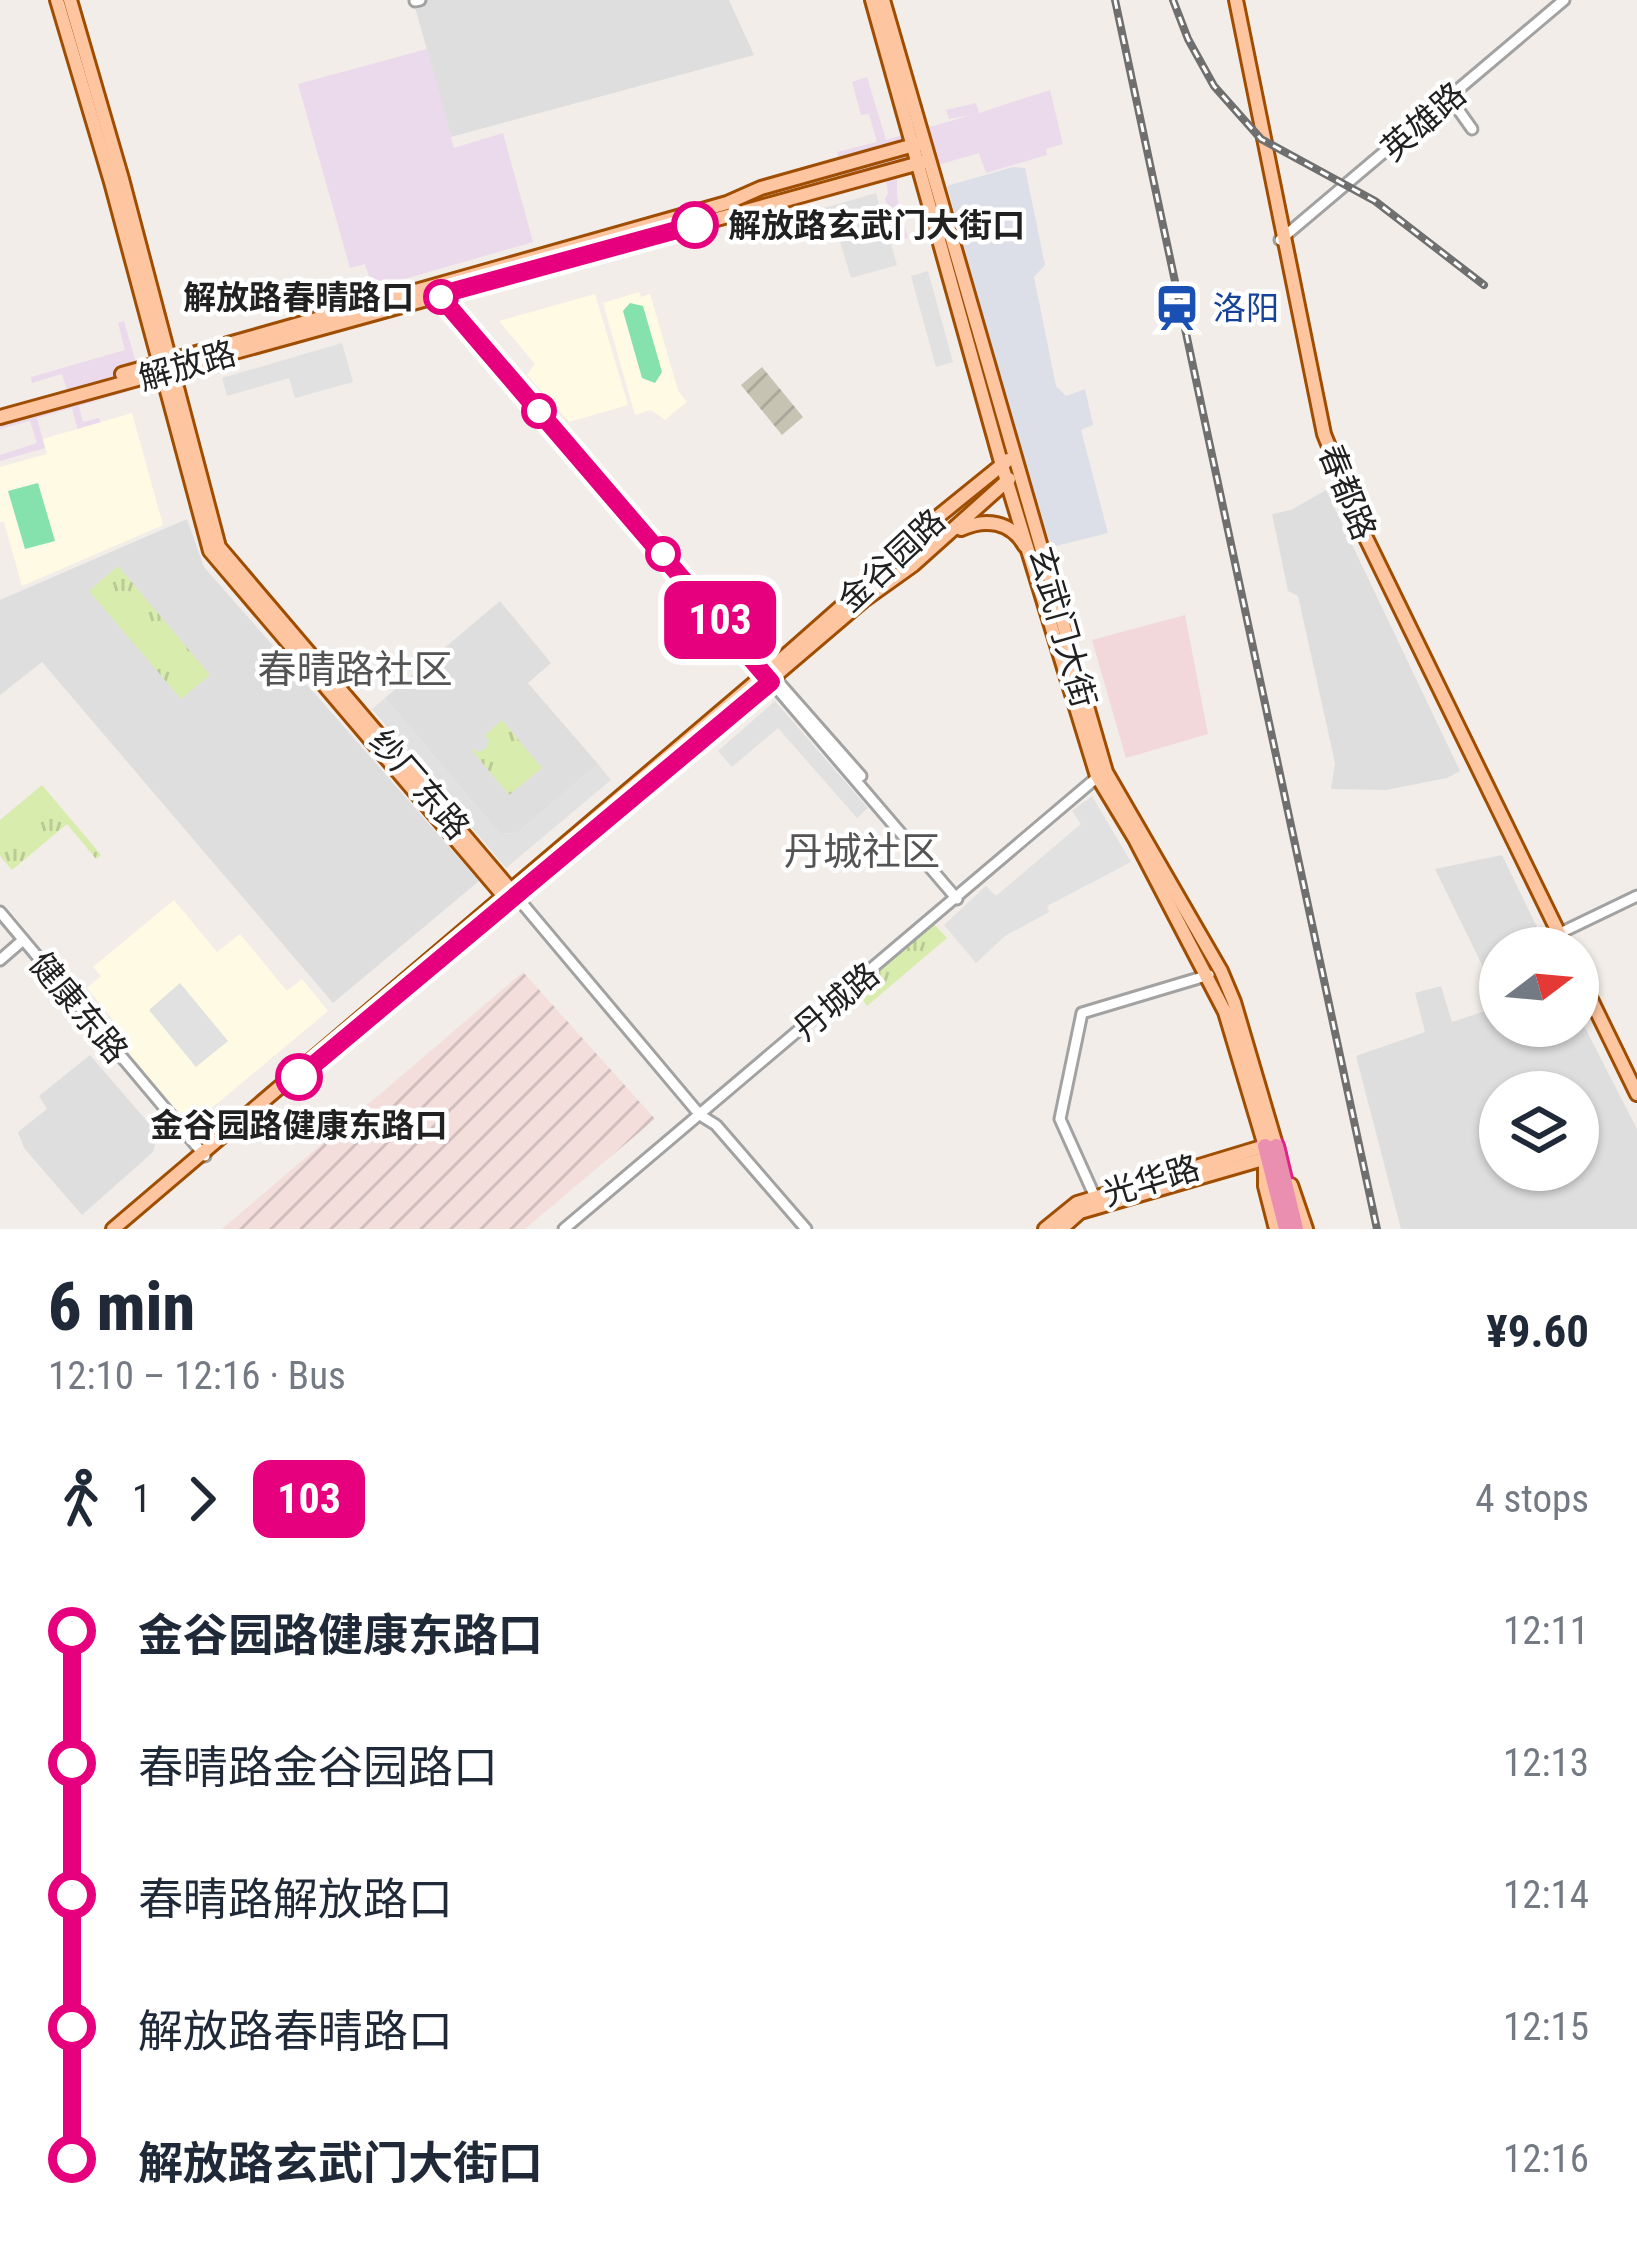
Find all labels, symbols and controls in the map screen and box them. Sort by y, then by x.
street label: 英雄路 [1373,74,1473,169]
marker: 解放路玄武门大街口 [673,203,717,247]
place label: 解放路玄武门大街口 [728,206,1025,245]
place label: 解放路春晴路口 [183,278,414,317]
marker: 解放路春晴路口 [425,281,457,313]
station icon: 洛阳 [1152,283,1202,333]
place label: 洛阳 [1213,289,1279,328]
street label: 解放路 [134,333,240,398]
unlabelled marker [523,395,555,427]
street label: 春都路 [1311,439,1384,545]
street label: 金谷园路 [830,501,953,620]
unlabelled marker [647,538,679,570]
street label: 玄武门大街 [1021,542,1104,712]
line badge: 103 [651,581,789,659]
text: 103 [688,595,752,644]
district label: 春晴路社区 [257,647,453,693]
street label: 纱厂东路 [362,722,478,847]
district label: 丹城社区 [784,829,940,875]
north arrow [1479,927,1599,1047]
map controls [1479,927,1599,1191]
street label: 健康东路 [21,944,136,1070]
street label: 丹城路 [786,955,887,1048]
marker: 金谷园路健康东路口 [277,1055,321,1099]
button: layers [1479,1071,1599,1191]
place label: 金谷园路健康东路口 [151,1106,448,1145]
street label: 光华路 [1098,1147,1204,1214]
text: 6 min [48,1269,195,1346]
text: ¥9.60 [1486,1305,1589,1358]
text: 12:10 – 12:16 · Bus [48,1353,346,1399]
icon: walk [48,1466,114,1532]
icon: forward [169,1466,235,1532]
text: 103 [277,1474,341,1523]
text: 1 [132,1476,151,1522]
text: 4 stops [1475,1476,1589,1522]
text: 12:11 [1503,1608,1589,1654]
text: 金谷园路健康东路口 [138,1609,543,1662]
text: 12:13 [1503,1740,1589,1786]
text: 春晴路金谷园路口 [138,1741,498,1794]
text: 12:14 [1503,1872,1589,1918]
text: 春晴路解放路口 [138,1873,453,1926]
text: 12:15 [1503,2004,1589,2050]
text: 解放路春晴路口 [138,2005,453,2058]
text: 12:16 [1503,2136,1589,2182]
text: 解放路玄武门大街口 [138,2137,543,2190]

